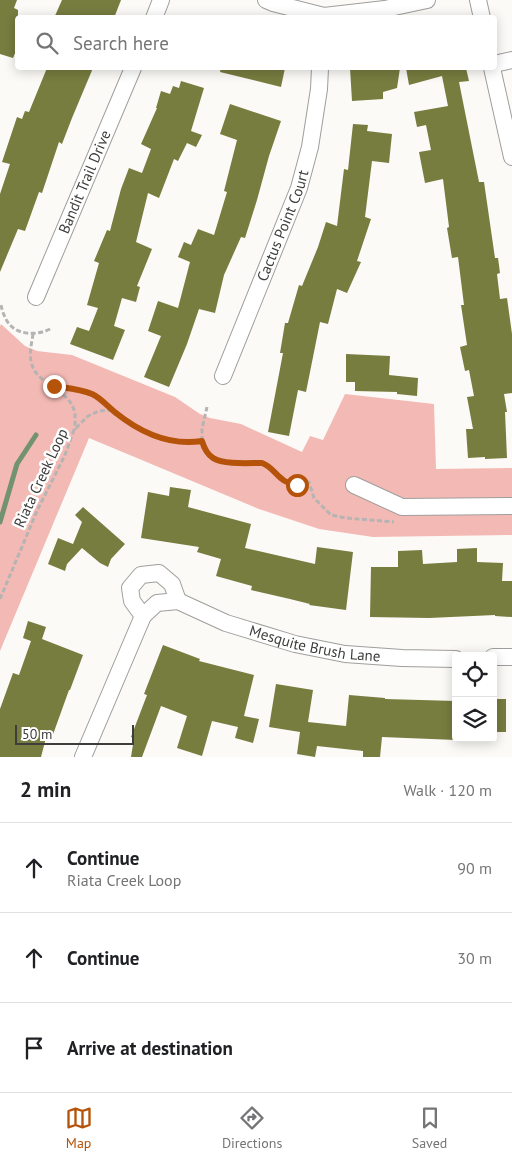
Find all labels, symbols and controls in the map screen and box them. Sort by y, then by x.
search box [15,15,497,70]
icon: search [33,29,61,57]
text: Search here [73,31,169,55]
street label: Bandit Trail Drive [54,127,115,236]
street label: Cactus Point Court [252,168,312,284]
route end [43,375,66,398]
street label: Riata Creek Loop [9,425,72,530]
route start [286,474,309,497]
street label: Mesquite Brush Lane [247,621,381,665]
map controls [452,652,497,742]
button: locate [452,652,497,697]
button: layers [452,697,497,742]
scale bar [15,722,134,745]
text: 50 m [22,725,52,743]
text: 2 min [20,776,71,803]
text: Walk · 120 m [403,780,492,800]
text: Continue [67,846,139,870]
icon: ahead [20,854,48,882]
text: 90 m [457,858,492,878]
text: Riata Creek Loop [67,870,181,890]
icon: ahead [20,944,48,972]
text: Continue [67,946,139,970]
text: 30 m [457,948,492,968]
icon: arrive [20,1034,48,1062]
text: Arrive at destination [67,1036,233,1060]
tab: Map [65,1104,93,1152]
tab: Directions [222,1104,282,1152]
tab: Saved [412,1104,447,1152]

